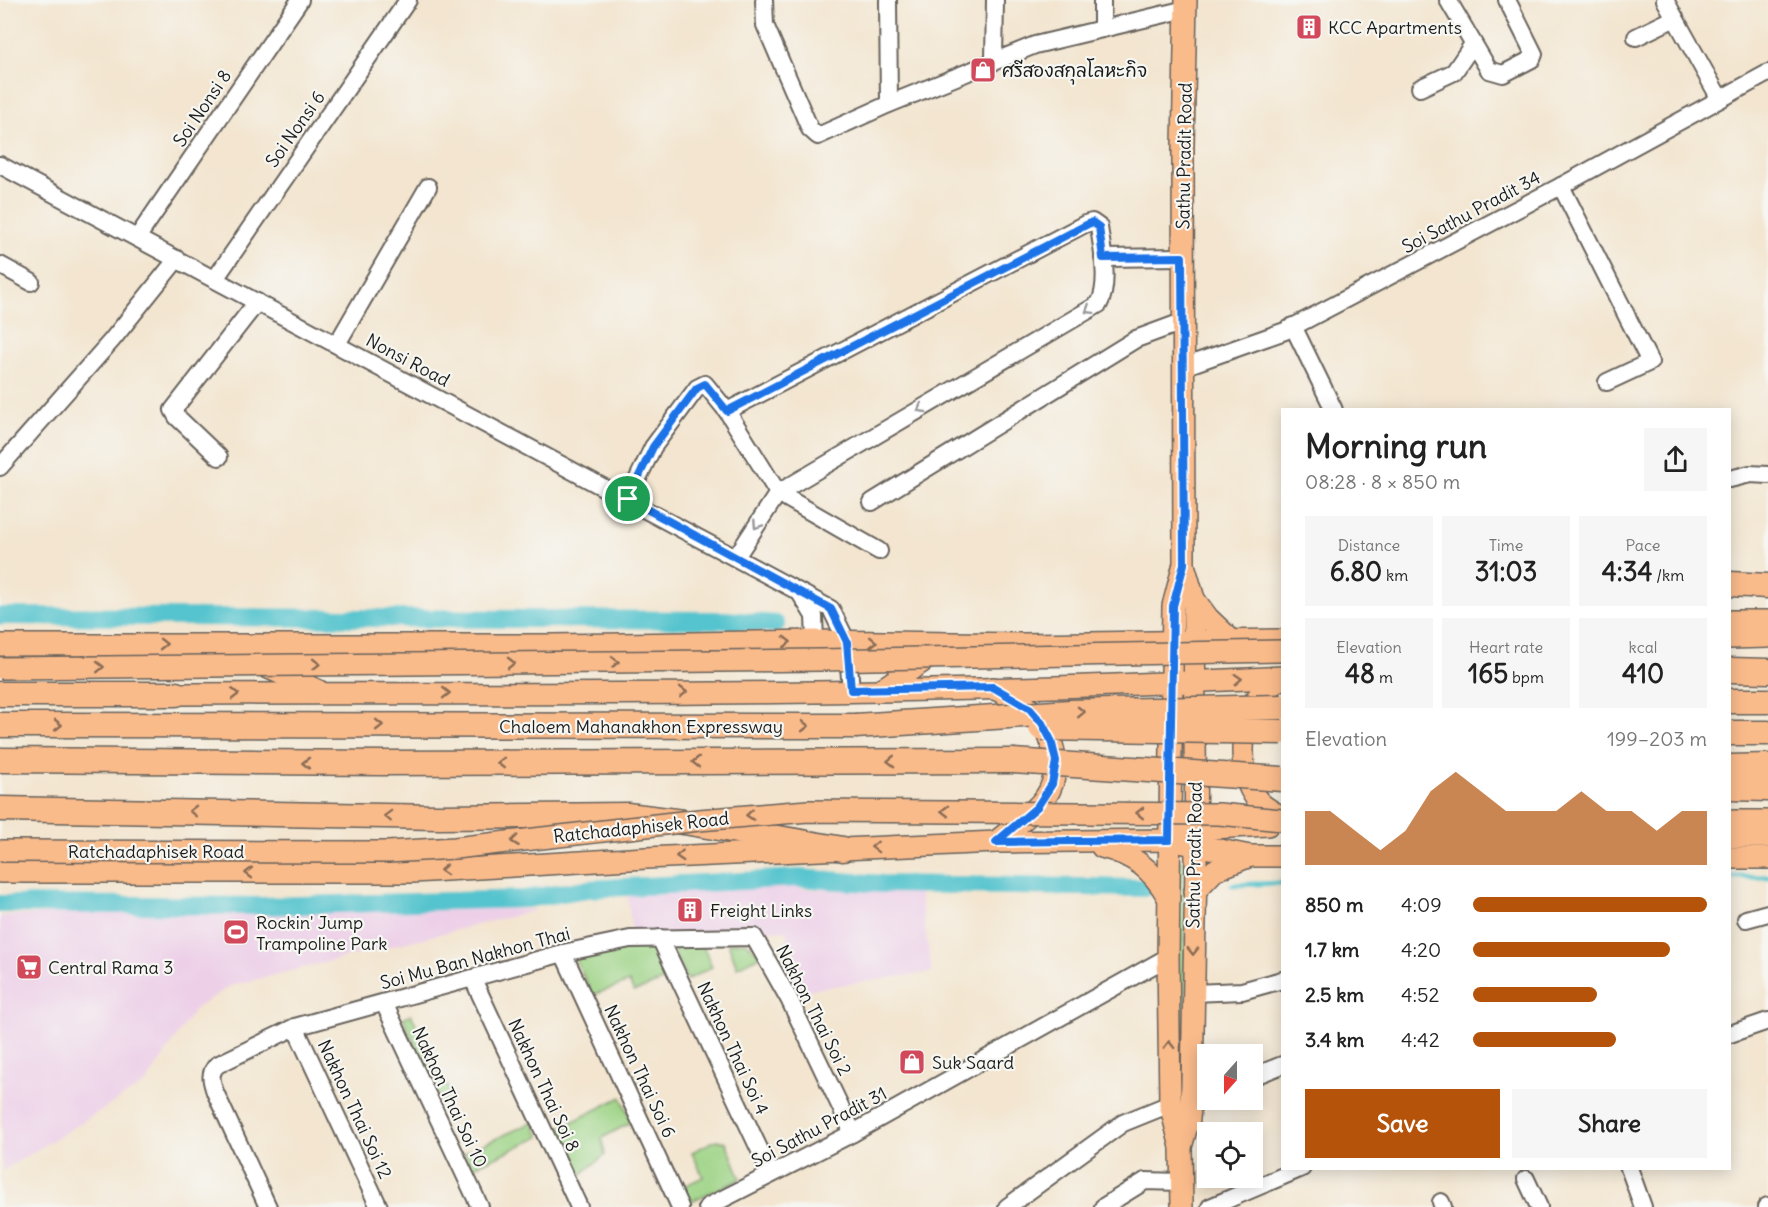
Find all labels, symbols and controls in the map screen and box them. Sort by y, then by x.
building icon: KCC Apartments [1294,12,1324,42]
place label: KCC Apartments [1328,16,1462,39]
shop icon: ศรีสองสกุลโลหะกิจ [968,55,998,85]
place label: ศรีสองสกุลโลหะกิจ [1002,58,1147,85]
street label: Soi Nonsi 8 [168,65,236,151]
street label: Sathu Pradit Road [1171,82,1197,230]
street label: Soi Nonsi 6 [260,86,330,172]
street label: Soi Sathu Pradit 34 [1398,166,1544,258]
one-way arrow [1085,303,1095,315]
street label: Nonsi Road [362,328,454,392]
one-way arrow [917,402,927,414]
text: Morning run [1305,425,1487,467]
button: share [1644,428,1707,491]
text: 08:28 · 8 × 850 m [1305,469,1460,494]
pin [602,473,653,524]
icon: arrive [611,482,644,515]
one-way arrow [753,518,764,529]
text: Distance [1338,535,1400,555]
text: Time [1489,535,1523,555]
text: Pace [1626,535,1660,555]
text: 6.80 [1330,555,1382,588]
text: 31:03 [1475,555,1537,588]
text: 4:34 [1602,555,1652,588]
text: km [1382,565,1408,585]
text: /km [1652,565,1684,585]
one-way arrow [783,635,792,648]
one-way arrow [869,636,878,648]
text: Elevation [1336,637,1402,657]
text: Heart rate [1469,637,1543,657]
text: kcal [1629,637,1657,657]
one-way arrow [159,638,168,650]
one-way arrow [610,656,619,668]
one-way arrow [507,657,516,669]
text: 48 [1345,657,1375,690]
text: 165 [1468,657,1508,690]
text: 410 [1622,657,1664,690]
one-way arrow [312,658,321,671]
one-way arrow [96,661,105,673]
text: m [1375,667,1393,687]
text: bpm [1508,667,1544,687]
one-way arrow [1234,673,1243,686]
one-way arrow [679,686,688,699]
one-way arrow [442,687,451,699]
one-way arrow [230,688,239,700]
one-way arrow [1077,706,1086,718]
street label: Chaloem Mahanakhon Expressway [499,715,783,738]
one-way arrow [54,719,63,731]
one-way arrow [375,719,384,731]
one-way arrow [801,720,810,732]
text: Elevation [1305,726,1387,751]
text: 199–203 m [1607,726,1707,751]
one-way arrow [887,755,896,767]
one-way arrow [692,756,701,768]
one-way arrow [302,757,311,769]
one-way arrow [497,757,506,769]
street label: Sathu Pradit Road [1181,781,1207,929]
one-way arrow [189,804,198,817]
one-way arrow [941,805,950,817]
street label: Ratchadaphisek Road [552,806,730,848]
one-way arrow [1136,807,1145,819]
one-way arrow [746,808,755,821]
one-way arrow [384,809,393,822]
one-way arrow [510,835,520,847]
street label: Ratchadaphisek Road [68,840,245,863]
one-way arrow [870,841,879,854]
one-way arrow [676,849,685,862]
one-way arrow [439,864,448,877]
one-way arrow [244,867,253,879]
text: 850 m [1305,892,1363,917]
text: 4:09 [1401,892,1442,917]
building icon: Freight Links [675,895,705,925]
place label: Freight Links [710,899,812,922]
place label: Rockin' Jump Trampoline Park [256,911,387,955]
sports icon: Rockin' Jump Trampoline Park [221,917,251,947]
street label: Soi Mu Ban Nakhon Thai [378,922,572,994]
text: 1.7 km [1305,937,1359,962]
text: 4:20 [1401,937,1441,962]
street label: Nakhon Thai Soi 2 [771,941,857,1079]
one-way arrow [1187,946,1199,955]
supermarket icon: Central Rama 3 [14,952,44,982]
place label: Central Rama 3 [48,956,173,979]
street label: Nakhon Thai Soi 4 [692,978,774,1118]
text: 2.5 km [1305,982,1364,1007]
text: 4:52 [1401,982,1440,1007]
street label: Nakhon Thai Soi 6 [599,1001,681,1141]
street label: Nakhon Thai Soi 8 [503,1015,585,1155]
street label: Nakhon Thai Soi 10 [407,1023,493,1171]
text: 3.4 km [1305,1027,1364,1052]
text: 4:42 [1401,1027,1440,1052]
street label: Nakhon Thai Soi 12 [313,1036,397,1182]
one-way arrow [1163,1041,1175,1050]
north arrow [1197,1044,1263,1110]
map controls [1197,1044,1263,1188]
shop icon: Suk Saard [897,1047,927,1077]
place label: Suk Saard [932,1051,1015,1074]
street label: Soi Sathu Pradit 31 [747,1082,891,1172]
button: Save [1305,1089,1500,1158]
button: Share [1512,1089,1707,1158]
button: locate [1197,1122,1263,1188]

